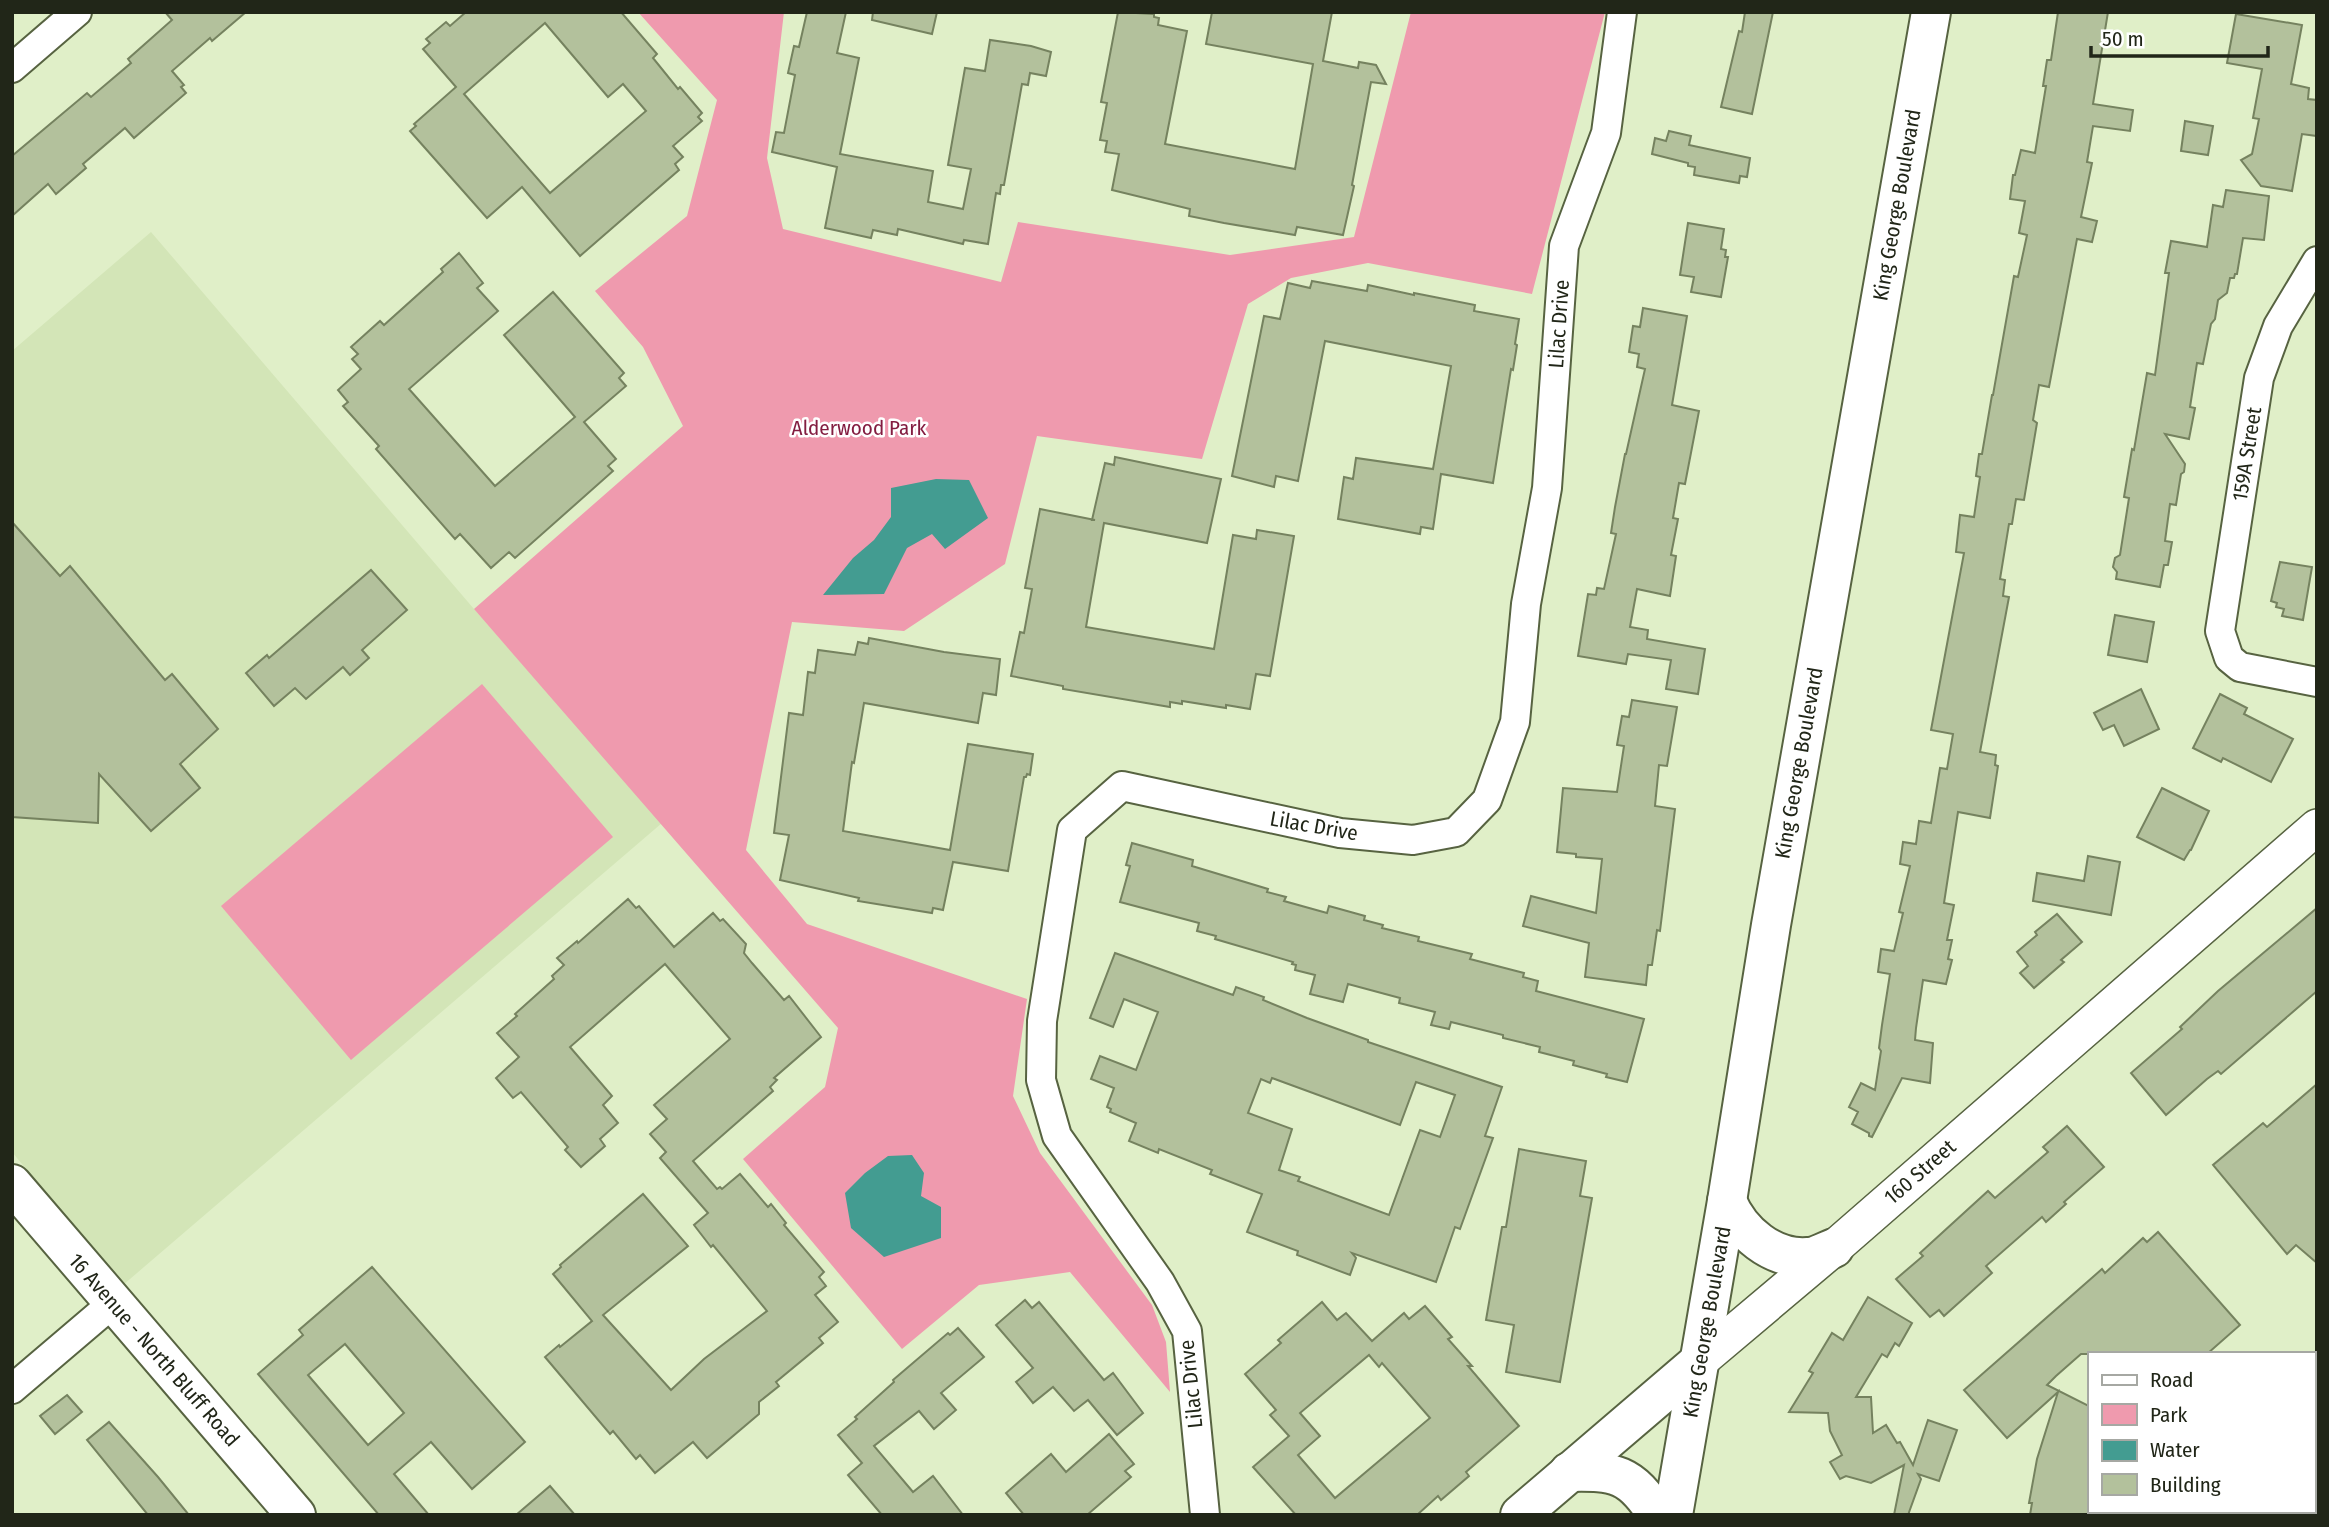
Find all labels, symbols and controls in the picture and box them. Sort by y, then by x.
scale bar [2091,14,2268,58]
text: 50 m [2102,26,2144,52]
street label: King George Boulevard [1867,107,1927,303]
street label: Lilac Drive [1543,279,1575,369]
street label: 159A Street [2227,405,2267,503]
park label: Alderwood Park [792,415,927,441]
street label: King George Boulevard [1769,665,1829,861]
street label: Lilac Drive [1268,805,1360,847]
street label: 160 Street [1879,1134,1961,1210]
street label: King George Boulevard [1677,1224,1737,1420]
street label: 16 Avenue - North Bluff Road [63,1248,245,1452]
street label: Lilac Drive [1173,1339,1209,1429]
legend [2088,1352,2315,1513]
text: Road [2150,1367,2194,1393]
text: Park [2150,1402,2188,1428]
text: Water [2150,1437,2200,1463]
text: Building [2150,1472,2221,1498]

